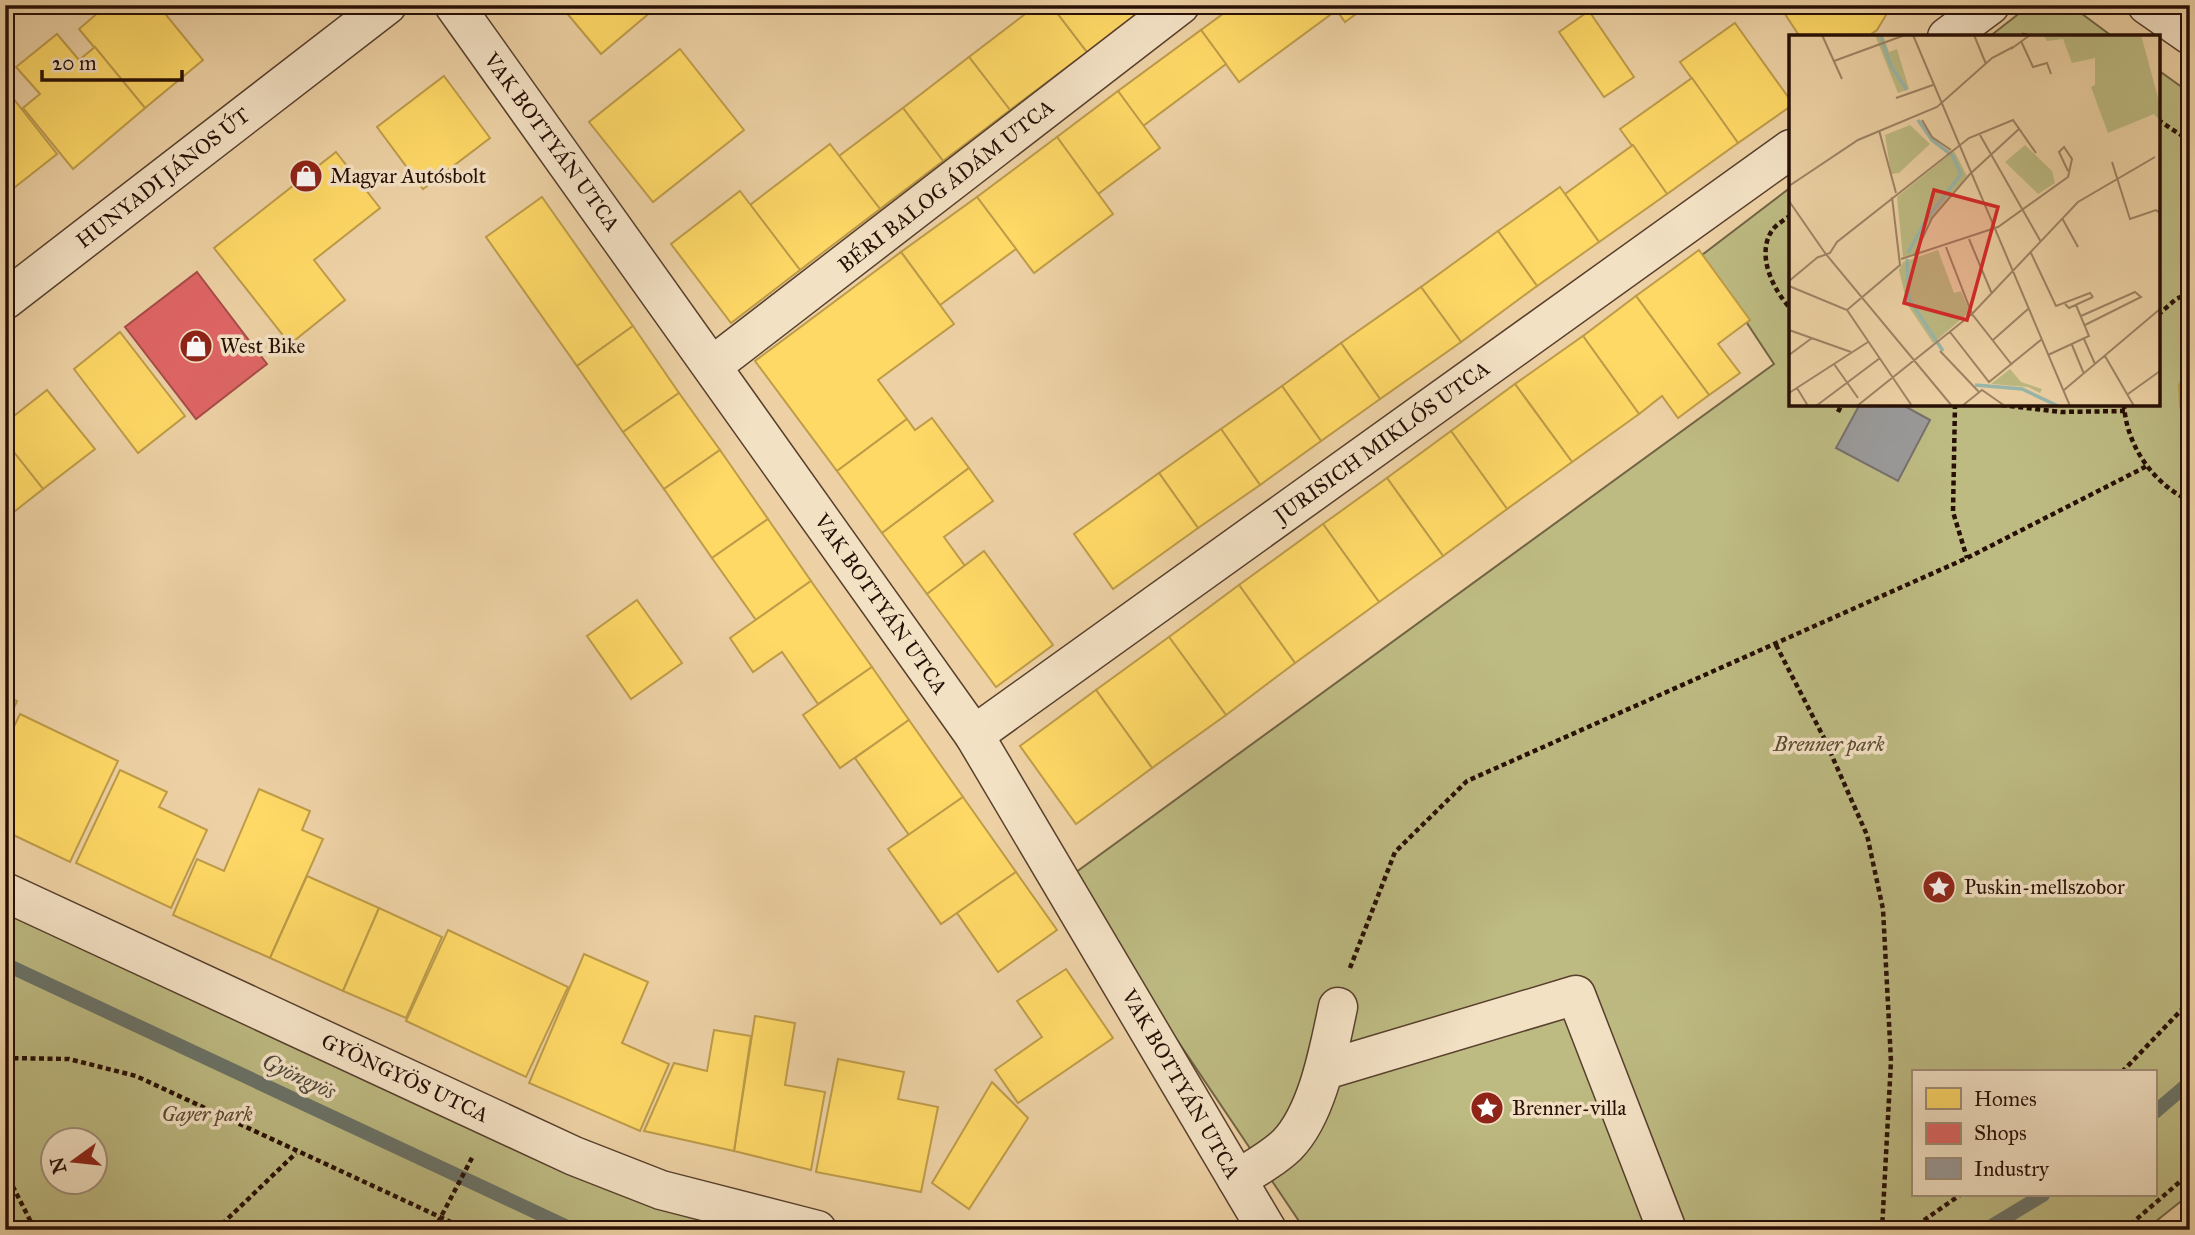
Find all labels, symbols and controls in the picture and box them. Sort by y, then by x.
inset map [1789,35,2160,406]
scale bar [42,38,182,82]
street label: VAK BOTTYÁN UTCA [478,47,626,236]
text: 20 m [52,50,97,76]
street label: BÉRI BALOG ÁDÁM UTCA [832,93,1059,278]
street label: HUNYADI JÁNOS ÚT [70,101,255,254]
shop icon: Magyar Autósbolt [287,157,325,195]
place label: Magyar Autósbolt [330,163,487,189]
shop icon: West Bike [177,327,215,365]
place label: West Bike [220,333,306,359]
street label: JURISICH MIKLÓS UTCA [1267,354,1495,530]
street label: VAK BOTTYÁN UTCA [808,508,953,699]
park label: Brenner park [1772,731,1885,757]
place icon: Puskin-mellszobor [1920,868,1958,906]
place label: Puskin-mellszobor [1964,874,2125,900]
street label: VAK BOTTYÁN UTCA [1116,984,1246,1183]
street label: GYÖNGYÖS UTCA [317,1028,493,1128]
water label: Gyöngyös [258,1047,341,1105]
legend [1912,1070,2156,1196]
text: Homes [1974,1086,2037,1112]
place icon: Brenner-villa [1468,1089,1506,1127]
place label: Brenner-villa [1512,1095,1627,1121]
park label: Gayer park [161,1101,253,1127]
text: Shops [1974,1120,2027,1146]
north arrow [38,1126,108,1196]
text: N [45,1155,71,1176]
text: Industry [1974,1156,2050,1182]

